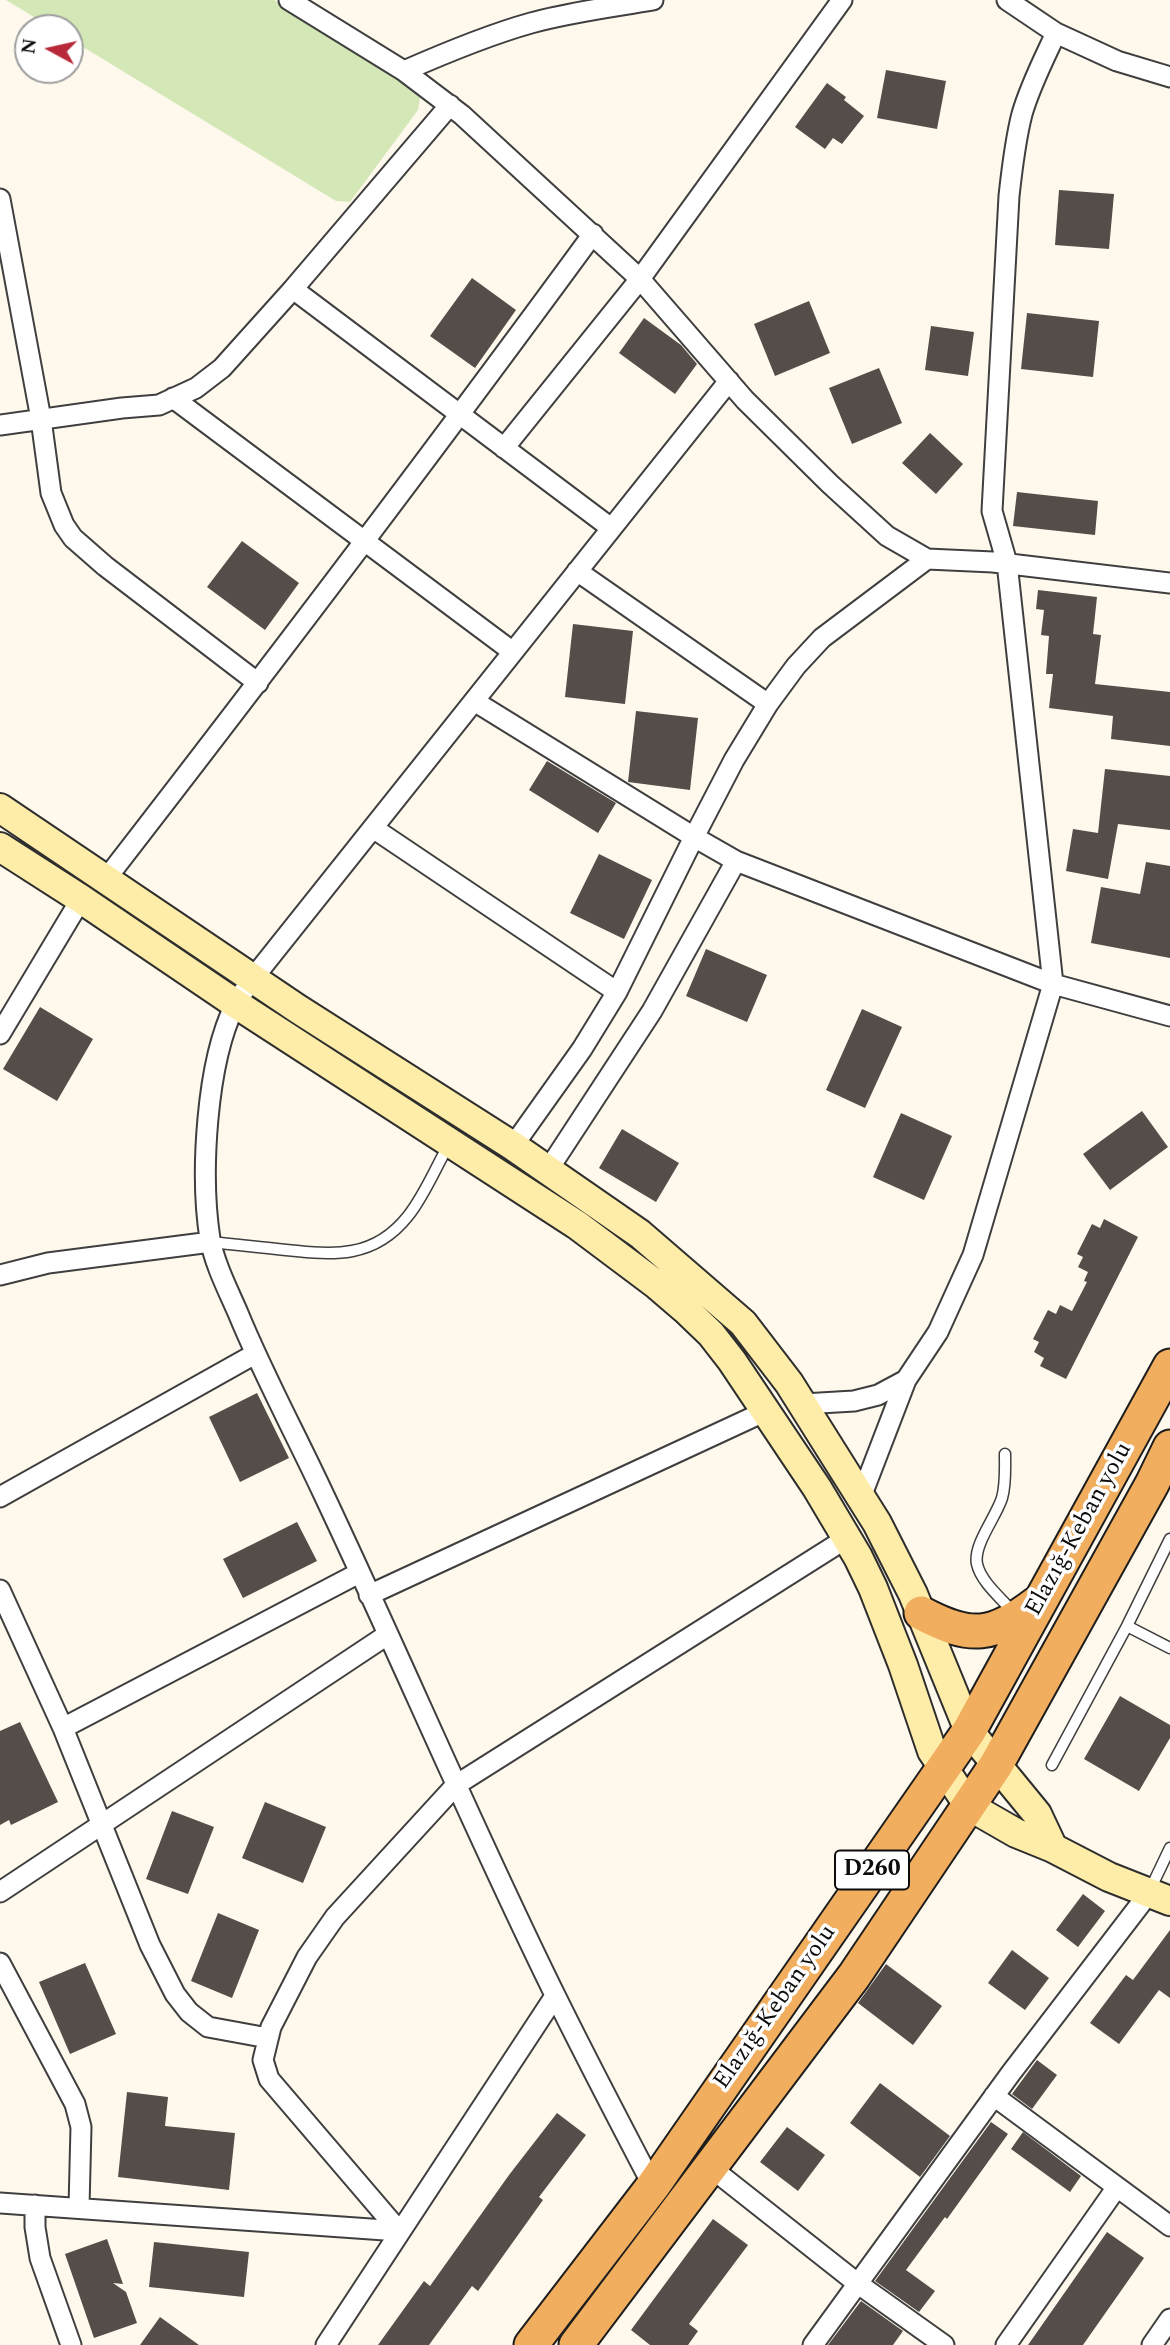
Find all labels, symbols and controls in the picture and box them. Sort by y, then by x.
north arrow [14,14,84,84]
text: N [14,37,45,56]
street label: Elazığ-Keban yolu [1020,1438,1140,1622]
road number: D260 [835,1851,909,1890]
street label: Elazığ-Keban yolu [709,1920,843,2096]

